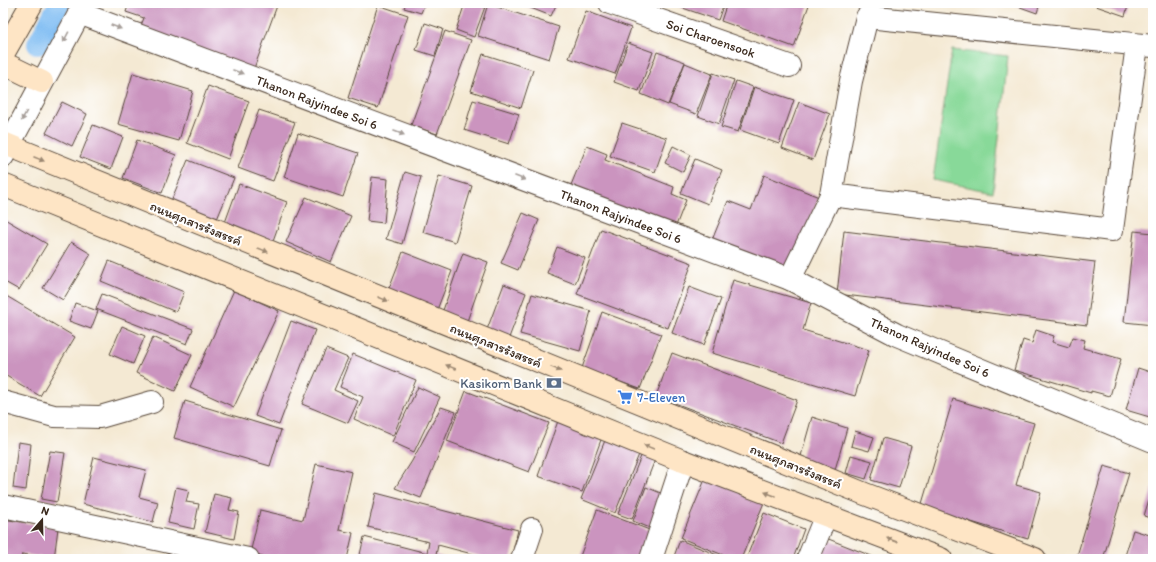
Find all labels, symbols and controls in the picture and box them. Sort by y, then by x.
street label: Soi Charoensook [664,16,758,61]
one-way arrow [110,24,122,30]
one-way arrow [63,31,70,43]
one-way arrow [232,70,244,76]
street label: Thanon Rajyindee Soi 6 [254,72,380,133]
one-way arrow [21,111,27,122]
one-way arrow [393,130,405,136]
one-way arrow [33,156,45,162]
one-way arrow [515,176,527,182]
street label: Thanon Rajyindee Soi 6 [558,186,684,247]
street label: ถนนศุภสารรังสรรค์ [147,198,244,251]
one-way arrow [257,247,268,253]
one-way arrow [378,296,390,302]
street label: Thanon Rajyindee Soi 6 [868,314,992,381]
street label: ถนนศุภสารรังสรรค์ [447,320,544,373]
one-way arrow [444,363,456,369]
one-way arrow [550,366,562,372]
bank icon: Kasikorn Bank [545,374,563,392]
place label: Kasikorn Bank [460,376,542,391]
supermarket icon: 7-Eleven [616,388,634,406]
place label: 7-Eleven [637,390,686,405]
street label: ถนนศุภสารรังสรรค์ [747,441,844,494]
one-way arrow [643,444,654,450]
one-way arrow [764,490,776,496]
north arrow [22,500,62,540]
text: N [40,504,51,518]
one-way arrow [885,537,897,543]

